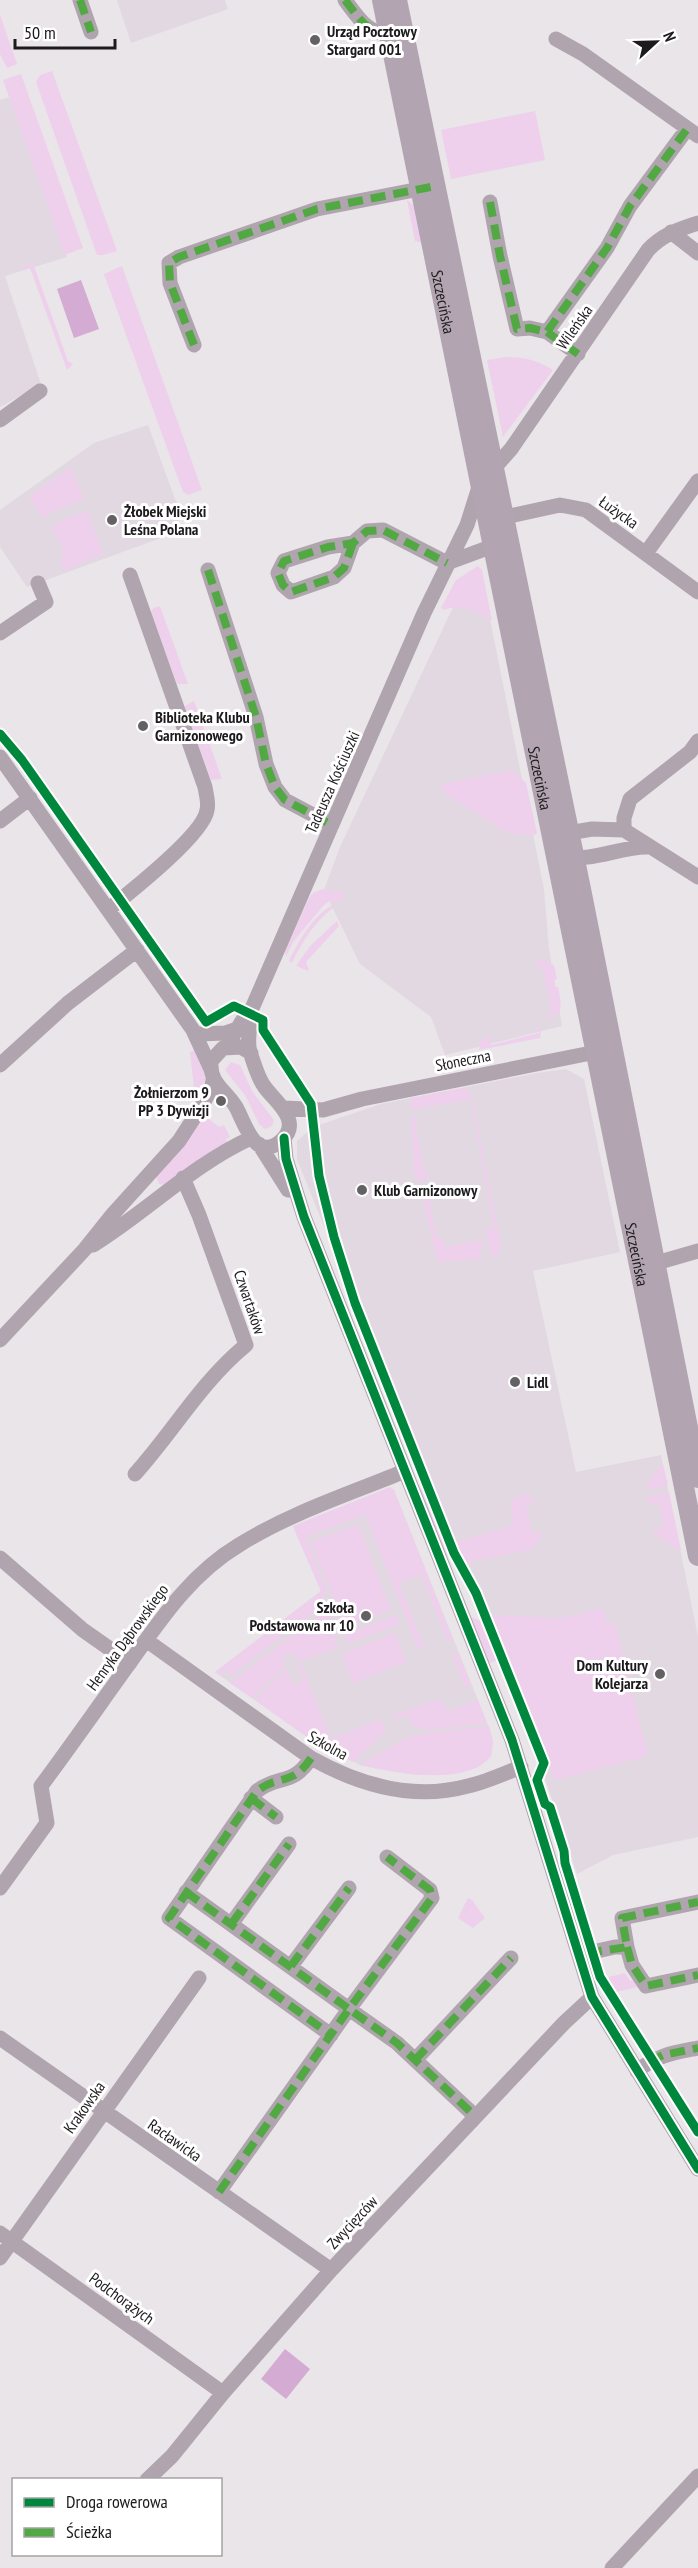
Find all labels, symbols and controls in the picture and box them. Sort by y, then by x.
scale bar [15,12,116,50]
north arrow [626,12,686,72]
text: 50 m [24,21,56,44]
place label: Urząd Pocztowy Stargard 001 [327,21,417,59]
text: N [659,29,681,44]
marker: Urząd Pocztowy Stargard 001 [308,33,322,47]
street label: Szczecińska [427,268,459,335]
street label: Wileńska [552,301,596,353]
street label: Łużycka [595,491,643,533]
place label: Żłobek Miejski Leśna Polana [124,501,207,539]
marker: Żłobek Miejski Leśna Polana [105,513,119,527]
place label: Biblioteka Klubu Garnizonowego [155,707,250,745]
marker: Biblioteka Klubu Garnizonowego [136,719,150,733]
street label: Tadeusza Kościuszki [300,728,364,836]
street label: Szczecińska [524,745,556,812]
street label: Słoneczna [434,1045,492,1075]
place label: Żołnierzom 9 PP 3 Dywizji [134,1082,209,1120]
marker: Żołnierzom 9 PP 3 Dywizji [214,1094,228,1108]
place label: Klub Garnizonowy [374,1180,478,1200]
marker: Klub Garnizonowy [355,1183,369,1197]
street label: Szczecińska [621,1221,653,1288]
street label: Czwartaków [230,1267,270,1337]
place label: Lidl [527,1372,549,1392]
marker: Lidl [508,1375,522,1389]
street label: Henryka Dąbrowskiego [82,1580,172,1694]
place label: Szkoła Podstawowa nr 10 [249,1597,354,1635]
marker: Szkoła Podstawowa nr 10 [359,1609,373,1623]
place label: Dom Kultury Kolejarza [576,1655,649,1693]
marker: Dom Kultury Kolejarza [653,1667,667,1681]
street label: Szkolna [304,1726,352,1764]
street label: Krakowska [59,2077,109,2137]
street label: Racławicka [144,2114,206,2166]
street label: Zwycięzców [322,2191,382,2253]
street label: Podchorążych [86,2268,158,2328]
legend [12,2478,222,2556]
text: Droga rowerowa [66,2490,168,2513]
text: Ścieżka [66,2520,112,2543]

